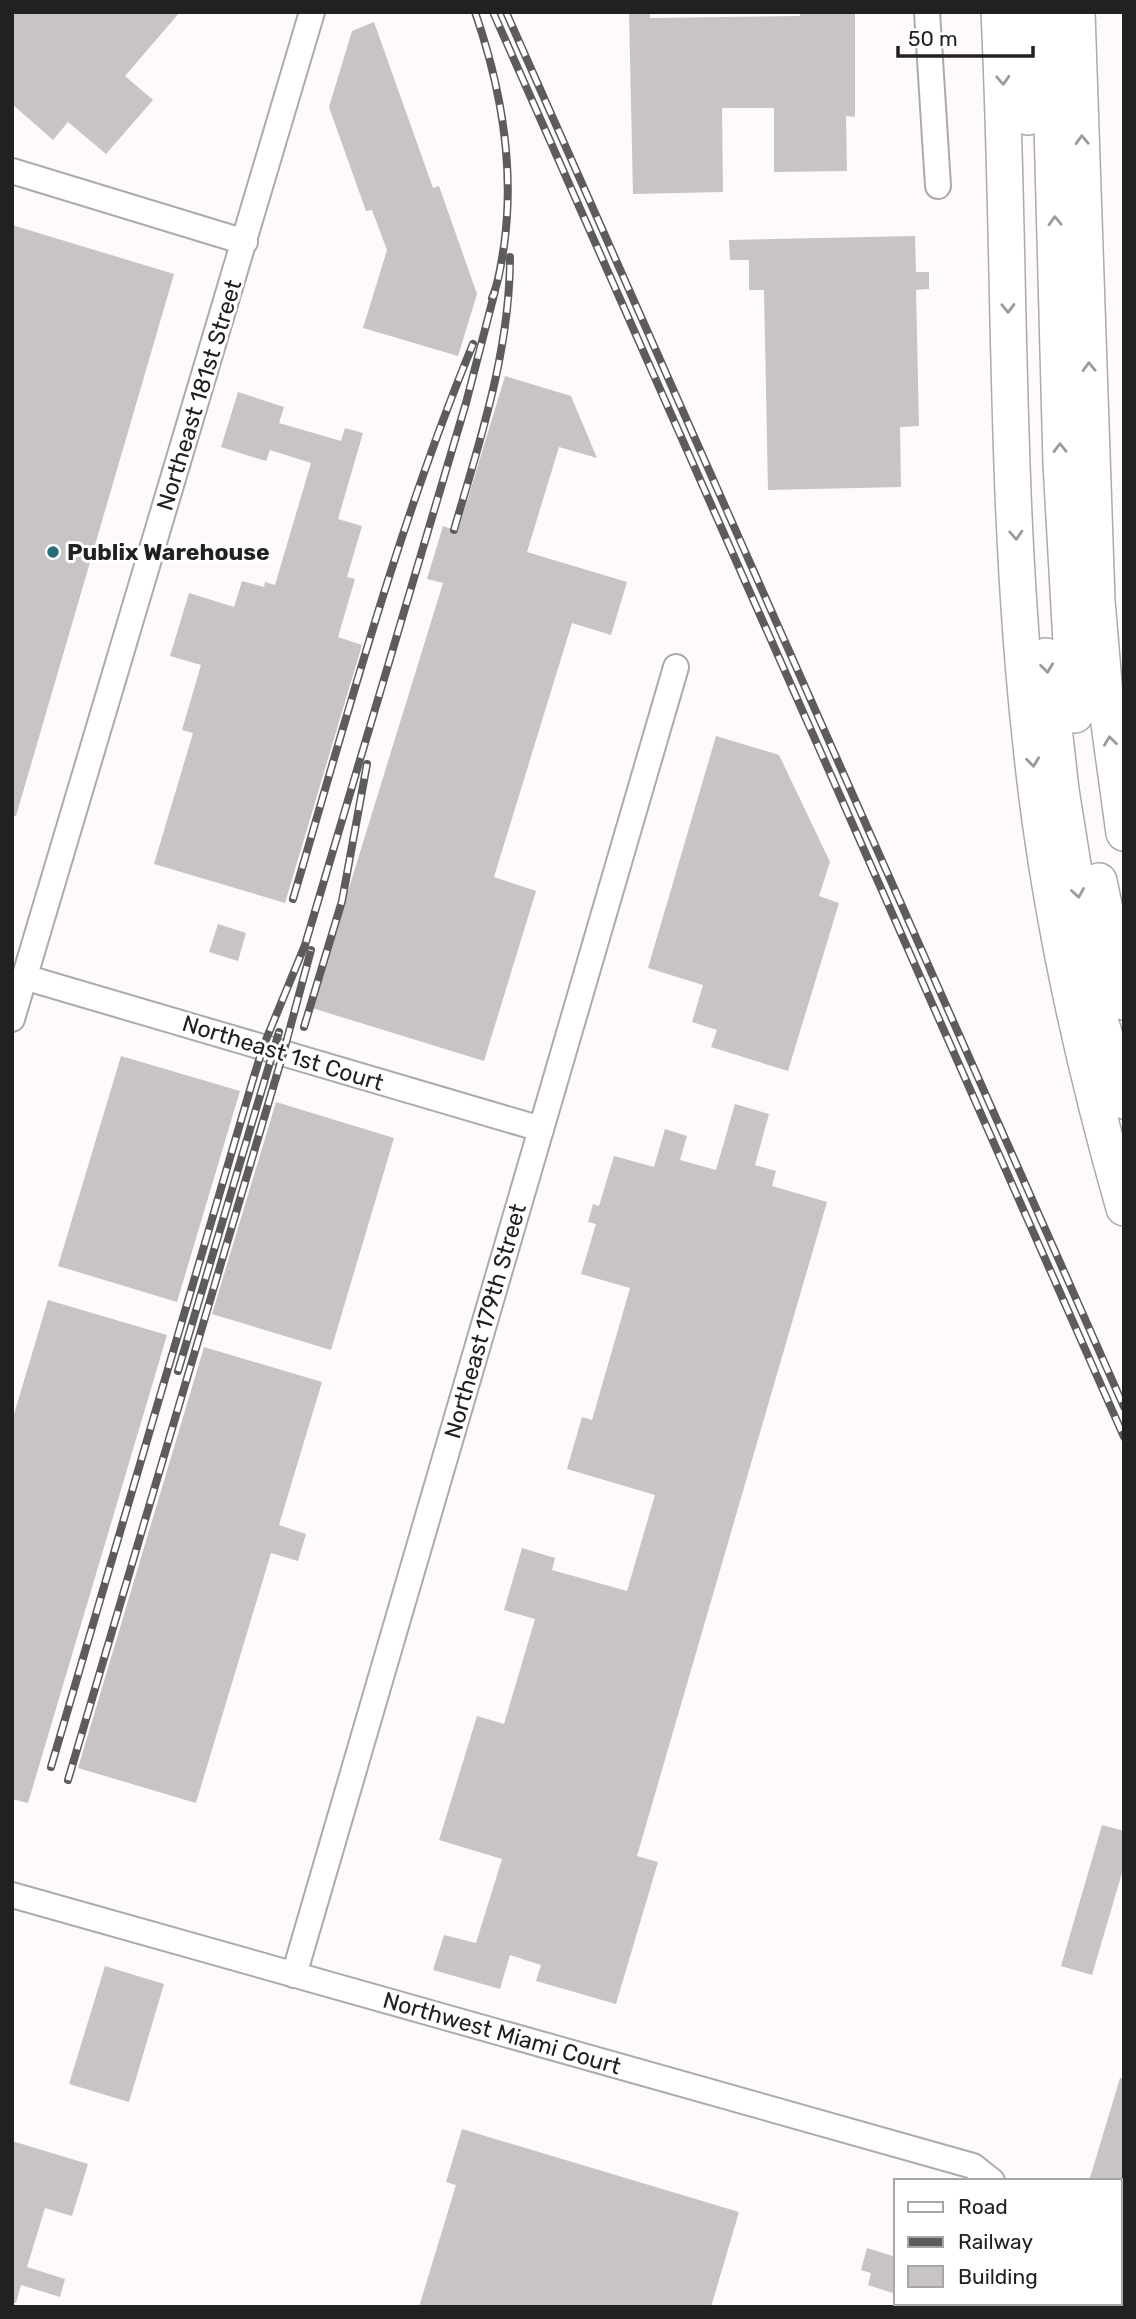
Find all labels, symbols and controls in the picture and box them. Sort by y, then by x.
scale bar [898,14,1033,58]
text: 50 m [908,26,958,51]
one-way arrow [995,75,1010,86]
one-way arrow [1074,134,1090,145]
one-way arrow [1047,215,1062,226]
street label: Northeast 181st Street [151,276,247,514]
one-way arrow [1001,303,1016,314]
one-way arrow [1081,362,1096,373]
one-way arrow [1053,442,1068,453]
one-way arrow [1008,530,1023,541]
place label: Publix Warehouse [67,538,270,566]
marker: Publix Warehouse [45,544,61,560]
one-way arrow [1040,662,1055,674]
one-way arrow [1103,735,1118,747]
one-way arrow [1025,756,1040,768]
one-way arrow [1070,887,1085,899]
street label: Northeast 1st Court [179,1009,387,1097]
street label: Northeast 179th Street [438,1200,532,1442]
street label: Northwest Miami Court [380,1986,624,2080]
legend [894,2179,1122,2305]
text: Road [958,2194,1008,2219]
text: Railway [958,2229,1033,2254]
text: Building [958,2264,1038,2289]

